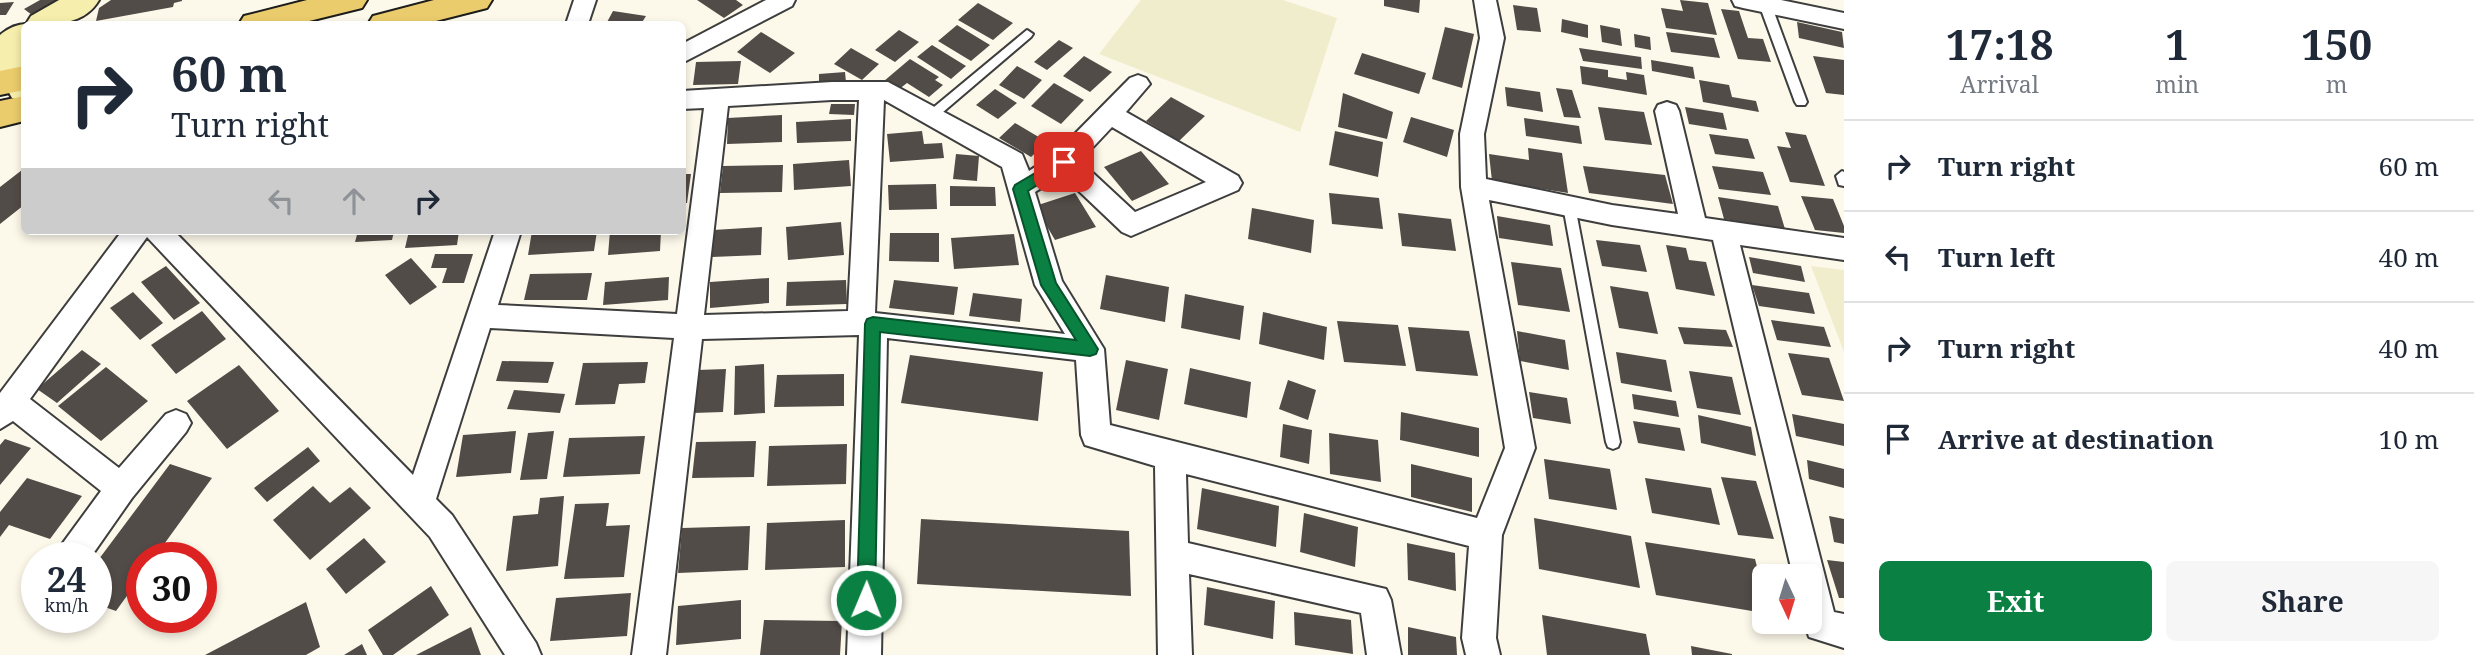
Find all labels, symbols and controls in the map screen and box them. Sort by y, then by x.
text: 17:18 [1946,15,2053,72]
text: 1 [2165,15,2189,72]
text: 150 [2301,15,2372,72]
text: 60 m [171,40,287,106]
icon: right [56,49,147,140]
text: Arrival [1960,68,2039,100]
text: min [2155,68,2199,100]
text: m [2326,68,2347,100]
text: Turn right [171,103,329,146]
pin [1034,132,1094,192]
icon: arrive [1045,143,1083,181]
icon: right [1879,147,1917,185]
text: Turn right [1938,148,2075,184]
text: 60 m [2379,148,2439,184]
icon: left [262,182,300,220]
icon: ahead [335,182,373,220]
icon: right [408,182,446,220]
icon: left [1879,238,1917,276]
text: Turn left [1938,239,2055,275]
text: 40 m [2379,239,2439,275]
icon: right [1879,329,1917,367]
text: Turn right [1938,330,2075,366]
text: 40 m [2379,330,2439,366]
icon: arrive [1879,420,1917,458]
text: Arrive at destination [1938,421,2214,457]
text: 10 m [2379,421,2439,457]
speed limit sign: 30 [126,542,217,633]
text: 24 [47,555,86,602]
button: Exit [1879,561,2152,641]
button: Share [2166,561,2439,641]
position arrow [829,563,903,637]
north arrow [1752,564,1822,634]
map controls [1752,564,1822,634]
text: km/h [44,593,89,617]

